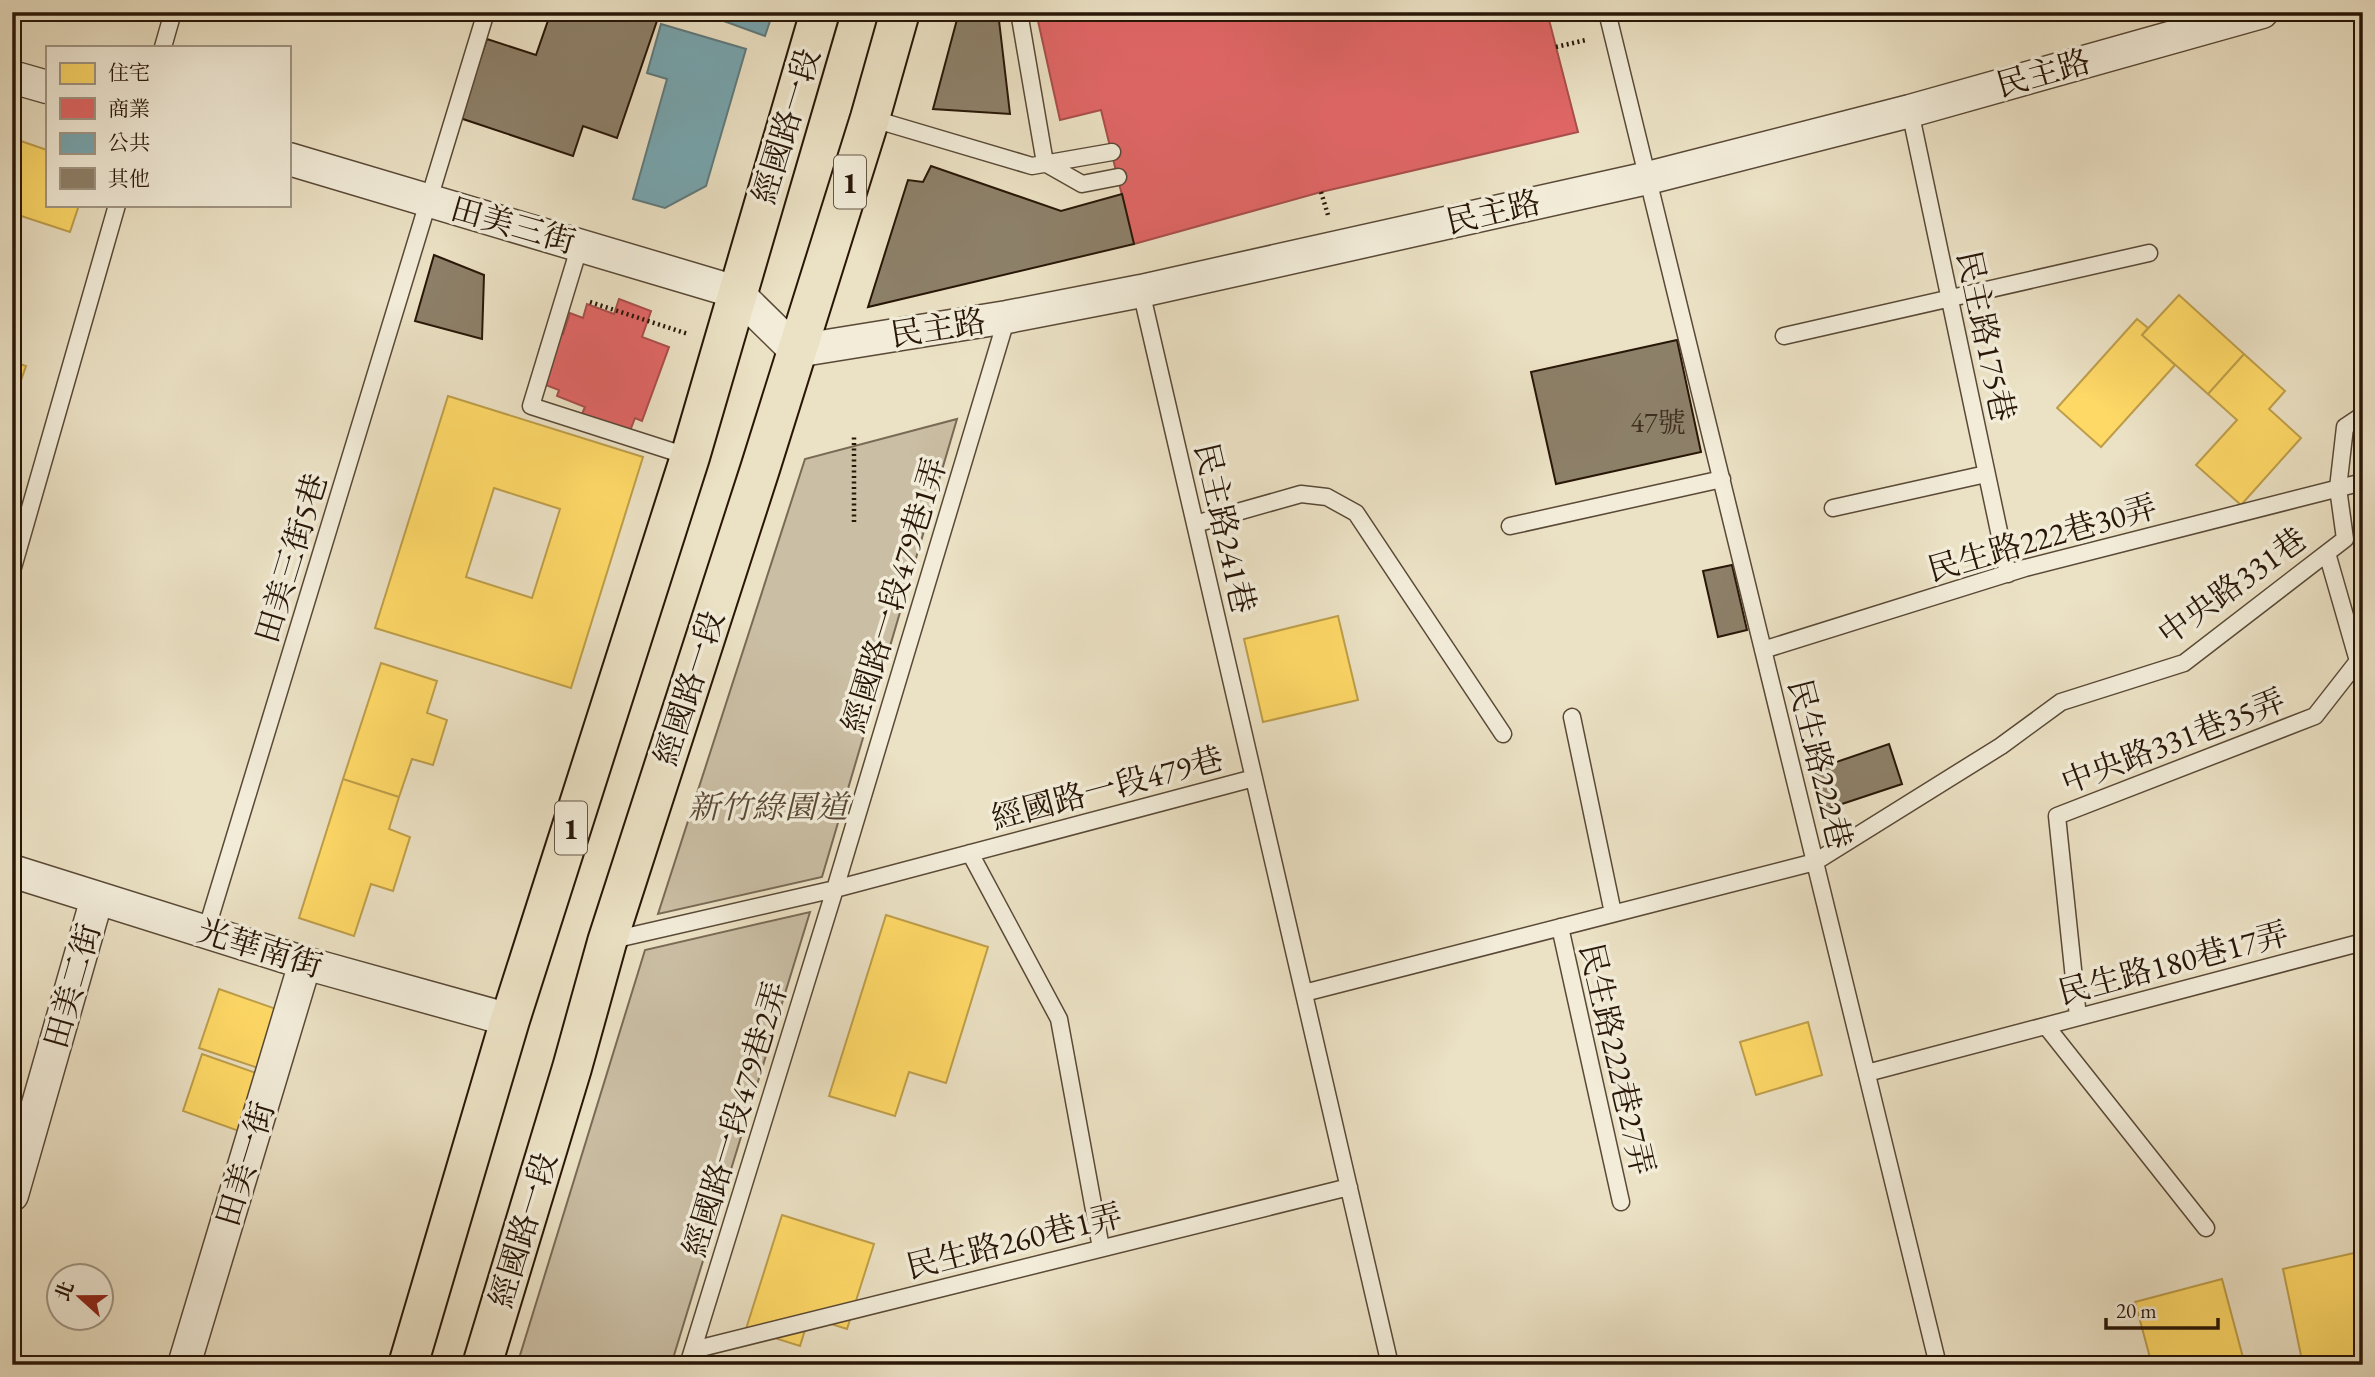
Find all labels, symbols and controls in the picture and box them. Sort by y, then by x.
street label: 民主路 [1991,40,2095,106]
street label: 經國路一段 [743,43,829,209]
legend [46,46,290,206]
text: 住宅 [108,59,150,86]
text: 商業 [108,95,150,122]
text: 公共 [108,129,150,156]
road number: 1 [834,156,866,208]
text: 其他 [108,165,150,192]
street label: 民主路 [1441,181,1545,243]
street label: 田美三街 [446,187,580,263]
street label: 民主路175巷 [1947,246,2025,426]
street label: 民主路 [887,300,989,356]
house number: 47號 [1631,404,1685,440]
street label: 民主路241巷 [1185,438,1265,618]
street label: 經國路一段479巷1弄 [832,452,956,738]
street label: 田美三街5巷 [245,468,337,648]
street label: 民生路222巷30弄 [1922,485,2162,591]
street label: 中央路331巷 [2149,518,2315,654]
street label: 經國路一段 [644,605,734,771]
street label: 民生路222巷 [1779,674,1861,854]
street label: 中央路331巷35弄 [2055,679,2291,803]
street label: 經國路一段479巷 [987,737,1227,839]
park label: 新竹綠園道 [688,786,852,828]
road number: 1 [555,802,587,855]
street label: 光華南街 [193,909,327,987]
street label: 民生路180巷17弄 [2053,912,2293,1014]
street label: 田美二街 [34,919,110,1053]
street label: 民生路222巷27弄 [1570,939,1664,1179]
street label: 經國路一段479巷2弄 [673,976,797,1262]
street label: 田美一街 [206,1097,284,1231]
street label: 經國路一段 [480,1147,566,1313]
street label: 民生路260巷1弄 [901,1194,1127,1288]
north arrow [46,1262,116,1332]
text: 北 [50,1278,80,1304]
scale bar [2106,1286,2218,1330]
text: 20 m [2116,1297,2157,1324]

